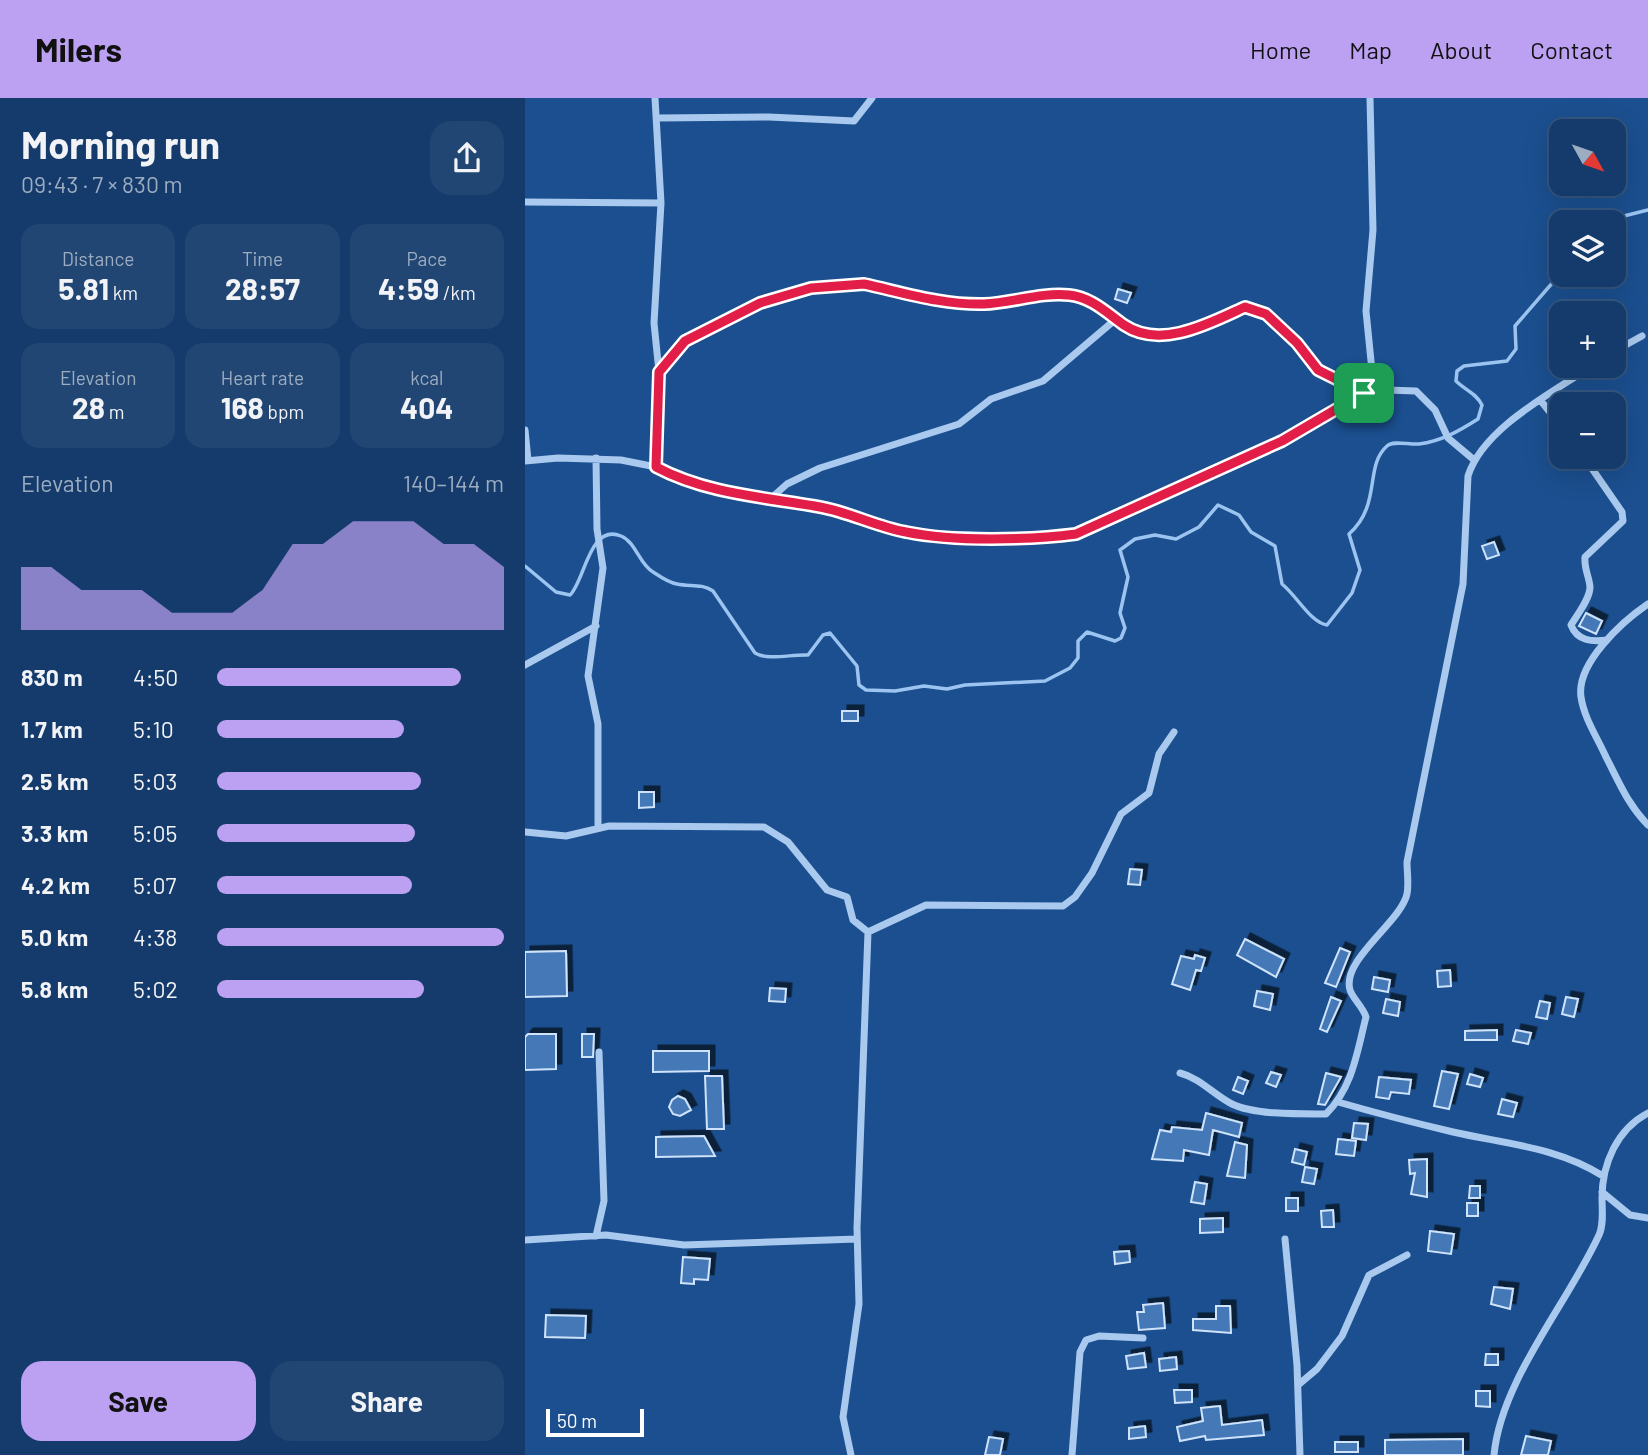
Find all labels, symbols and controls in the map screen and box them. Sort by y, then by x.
text: Milers [35,29,122,69]
text: Home [1250,35,1311,64]
text: Map [1349,35,1392,64]
text: About [1430,35,1492,64]
text: Contact [1530,35,1613,64]
north arrow [1549,119,1626,196]
map controls [1549,119,1626,469]
text: Morning run [21,121,220,167]
button: share [430,121,504,195]
text: 09:43 · 7 × 830 m [21,170,183,198]
button: layers [1549,210,1626,287]
text: Distance [62,247,134,270]
text: Time [242,247,283,270]
text: Pace [406,247,447,270]
text: 5.81 [58,270,109,306]
text: 28:57 [225,270,300,306]
text: 4:59 [378,270,439,306]
text: km [109,281,138,304]
text: /km [439,281,476,304]
button: + [1549,301,1626,378]
pin [1334,363,1394,423]
text: Elevation [60,366,136,389]
text: Heart rate [221,366,304,389]
text: kcal [410,366,443,389]
icon: arrive [1345,374,1383,412]
text: 28 [72,389,105,425]
text: 168 [221,389,264,425]
text: 404 [400,389,454,425]
button: − [1549,392,1626,469]
text: m [105,400,124,423]
text: bpm [264,400,304,423]
text: Elevation [21,469,114,497]
text: 140–144 m [403,469,504,497]
text: 830 m [21,663,83,691]
text: 4:50 [133,663,178,691]
text: 1.7 km [21,715,83,743]
text: 5:10 [133,715,174,743]
text: 2.5 km [21,767,89,795]
text: 5:03 [133,767,177,795]
text: 3.3 km [21,819,88,847]
text: 5:05 [133,819,177,847]
text: 4.2 km [21,871,90,899]
text: 5:07 [133,871,177,899]
text: 5.0 km [21,923,88,951]
text: 4:38 [133,923,177,951]
text: 5.8 km [21,975,88,1003]
text: 5:02 [133,975,178,1003]
button: Save [21,1361,256,1441]
button: Share [270,1361,504,1441]
scale bar [546,1406,644,1438]
text: 50 m [557,1409,597,1432]

